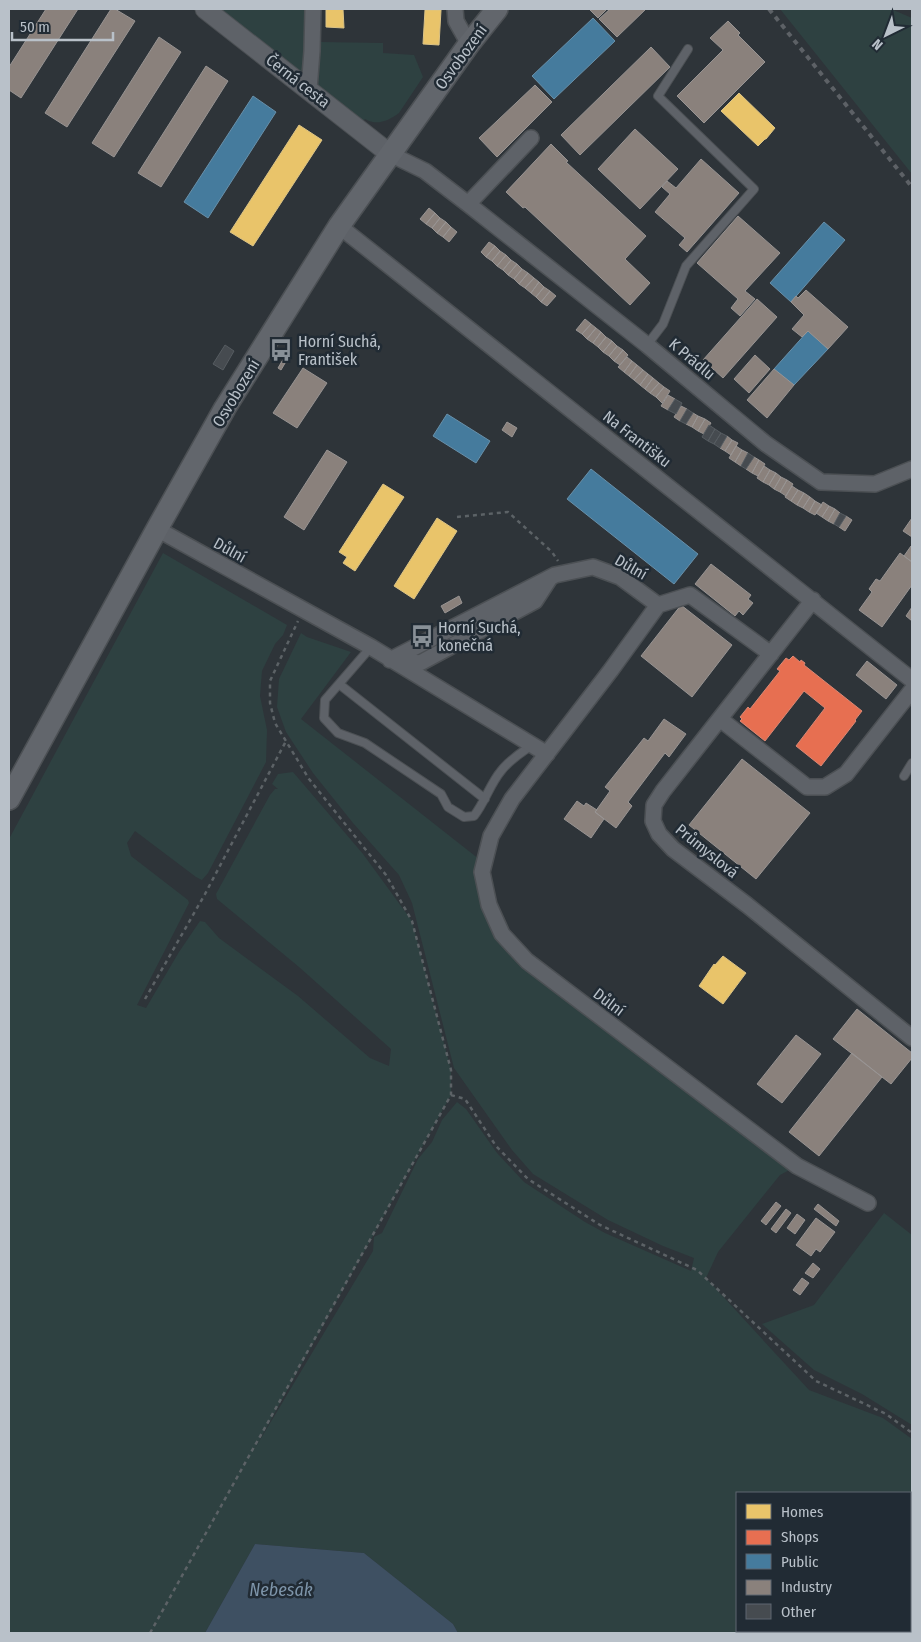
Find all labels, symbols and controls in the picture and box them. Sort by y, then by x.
scale bar [12,10,114,42]
north arrow [861,10,911,60]
text: 50 m [20,18,50,36]
street label: Osvobození [431,21,491,93]
text: N [869,35,886,53]
street label: Černá cesta [262,49,334,112]
place label: Horní Suchá, František [298,332,381,369]
street label: K Prádlu [665,334,719,384]
bus stop icon: Horní Suchá, František [268,337,294,363]
street label: Osvobození [208,356,264,430]
street label: Na Františku [599,407,675,471]
street label: Důlní [210,533,250,567]
street label: Důlní [611,550,651,584]
place label: Horní Suchá, konečná [438,618,521,655]
bus stop icon: Horní Suchá, konečná [409,623,435,649]
street label: Průmyslová [672,820,742,882]
street label: Důlní [590,984,628,1020]
legend [736,1492,911,1632]
text: Homes [781,1503,823,1521]
text: Shops [781,1528,819,1546]
text: Public [781,1553,819,1571]
text: Industry [781,1578,832,1596]
water label: Nebesák [249,1579,313,1601]
text: Other [781,1603,817,1621]

